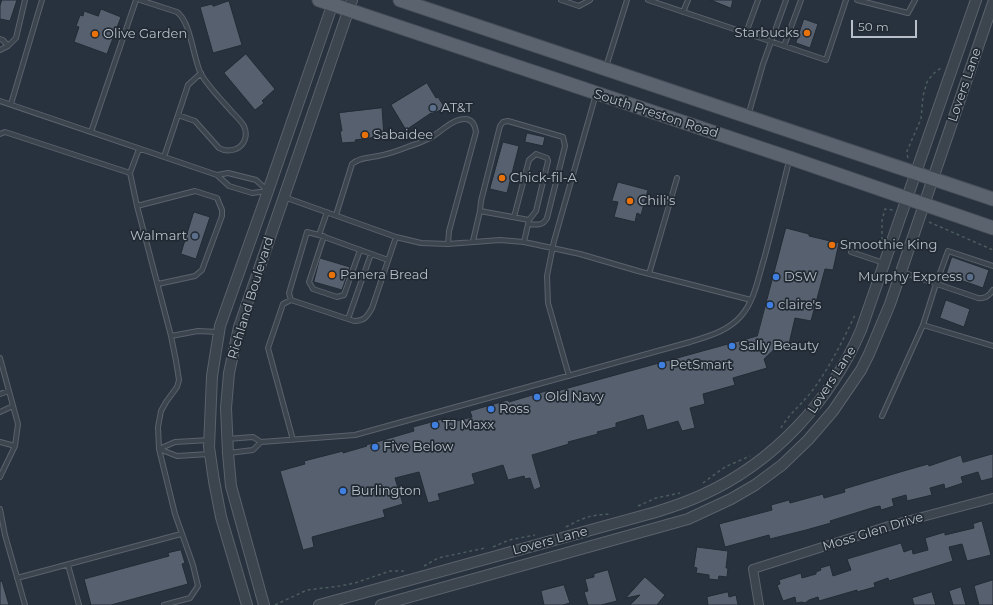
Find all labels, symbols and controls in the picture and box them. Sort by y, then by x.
scale bar [853,12,919,38]
text: 50 m [858,19,889,34]
place label: Starbucks [735,25,799,41]
place label: Olive Garden [103,26,187,42]
marker: Starbucks [802,28,812,38]
marker: Olive Garden [90,29,100,39]
street label: Lovers Lane [945,46,985,124]
street label: South Preston Road [592,86,720,142]
place label: AT&T [441,100,473,116]
marker: AT&T [428,103,438,113]
place label: Sabaidee [373,127,433,143]
marker: Sabaidee [360,130,370,140]
place label: Chick-fil-A [510,170,577,186]
marker: Chick-fil-A [497,173,507,183]
place label: Chili's [638,193,675,209]
marker: Chili's [625,196,635,206]
place label: Walmart [130,228,187,244]
marker: Walmart [190,231,200,241]
street label: Richland Boulevard [225,235,277,361]
place label: Smoothie King [840,237,937,253]
marker: Smoothie King [827,240,837,250]
place label: Panera Bread [340,267,428,283]
place label: DSW [784,269,817,285]
place label: Murphy Express [858,269,962,285]
marker: Panera Bread [327,270,337,280]
marker: DSW [771,272,781,282]
marker: Murphy Express [965,272,975,282]
place label: claire's [778,297,821,313]
marker: claire's [765,300,775,310]
place label: Sally Beauty [740,338,819,354]
marker: Sally Beauty [727,341,737,351]
street label: Lovers Lane [804,343,860,417]
place label: PetSmart [670,357,732,373]
marker: PetSmart [657,360,667,370]
place label: Old Navy [545,389,604,405]
marker: Old Navy [532,392,542,402]
place label: Ross [499,401,529,417]
marker: Ross [486,404,496,414]
place label: TJ Maxx [443,417,494,433]
marker: TJ Maxx [430,420,440,430]
place label: Five Below [383,439,453,455]
marker: Five Below [370,442,380,452]
place label: Burlington [351,483,421,499]
marker: Burlington [338,486,348,496]
street label: Moss Glen Drive [821,509,925,555]
street label: Lovers Lane [511,523,589,559]

